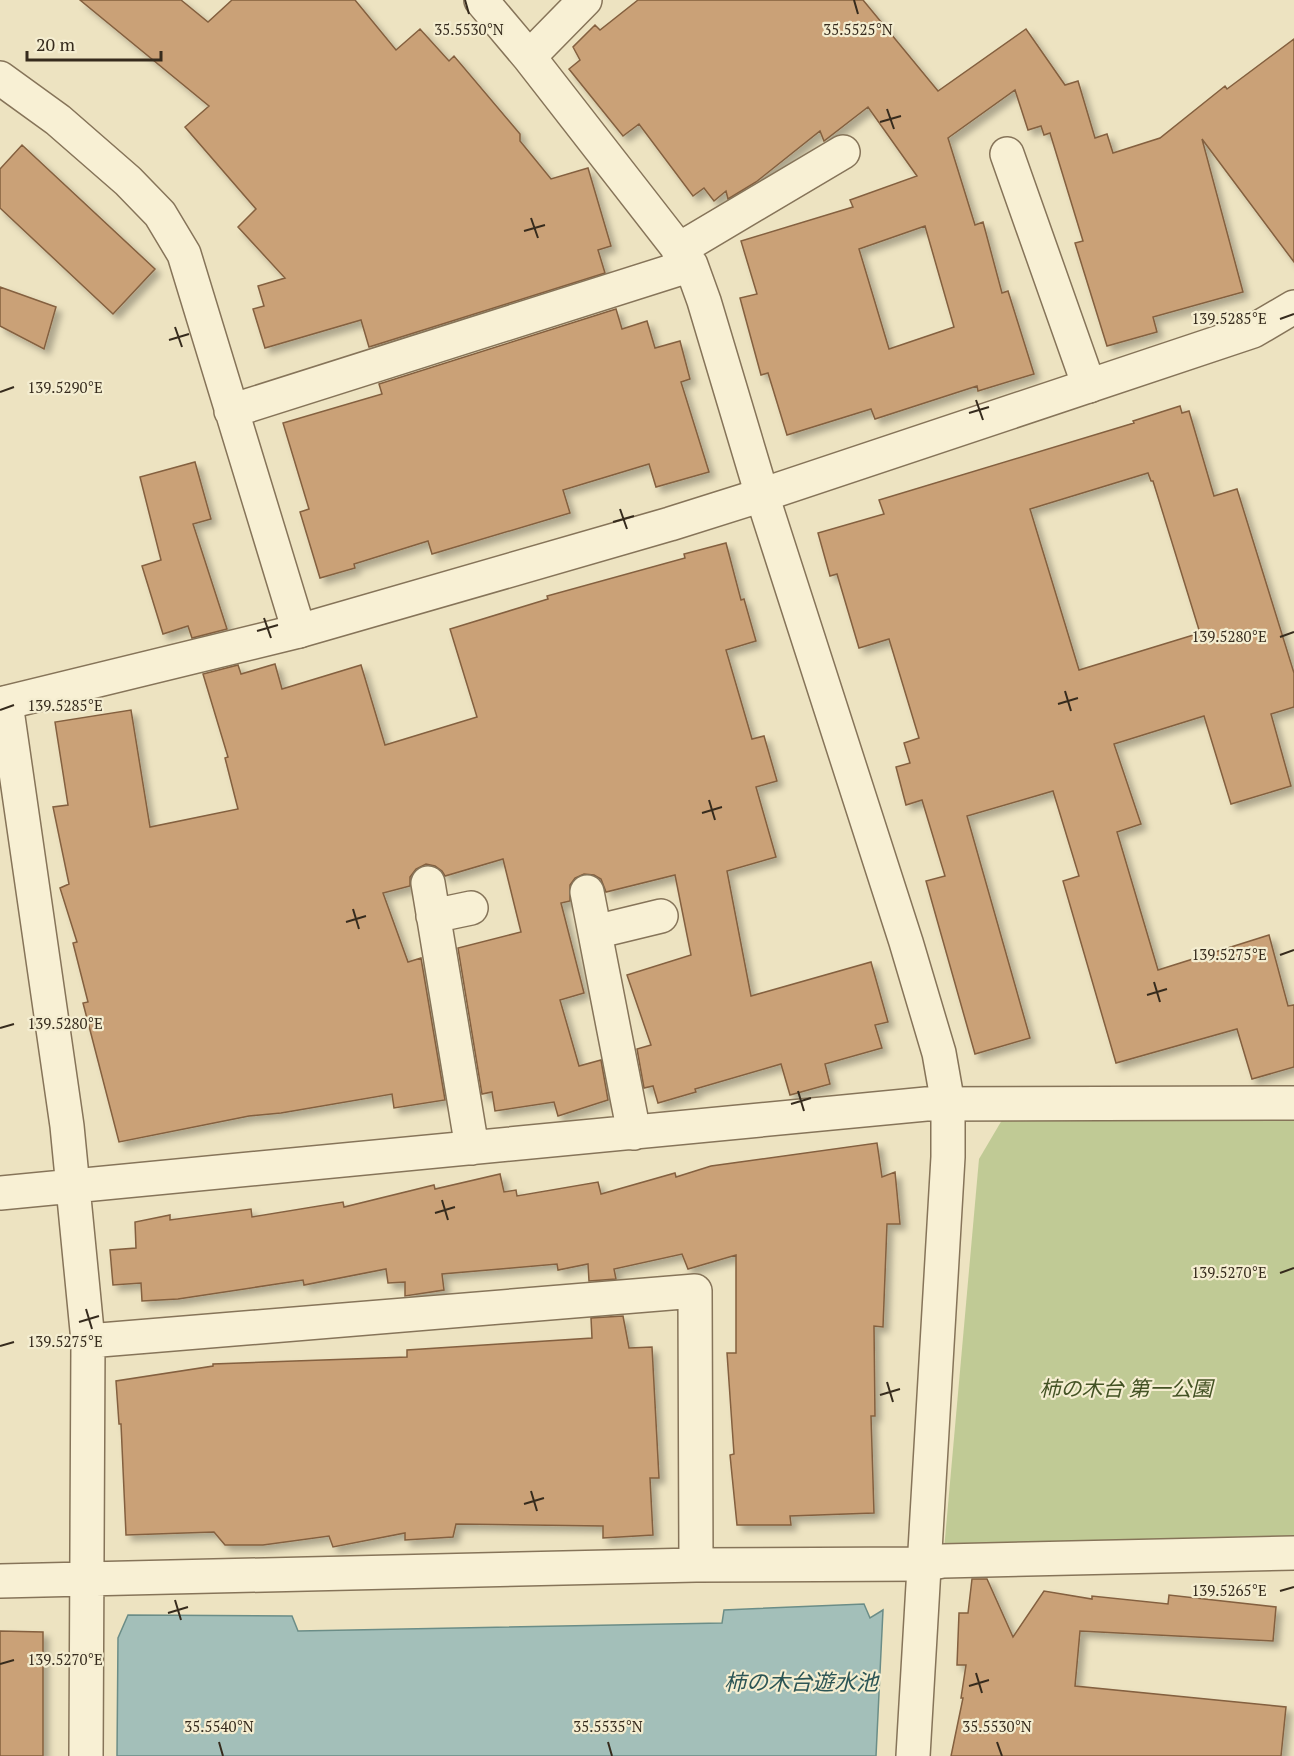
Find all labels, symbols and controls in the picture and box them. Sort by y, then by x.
text: 35.5530°N [434,19,504,39]
text: 35.5525°N [823,19,893,39]
scale bar [27,24,160,62]
text: 20 m [36,32,76,56]
text: 139.5285°E [1191,308,1267,328]
text: 139.5290°E [27,377,103,397]
text: 139.5280°E [1191,626,1267,646]
text: 139.5285°E [27,695,103,715]
text: 139.5275°E [1191,944,1267,964]
text: 139.5280°E [27,1013,103,1033]
text: 139.5270°E [1191,1262,1267,1282]
text: 139.5275°E [27,1331,103,1351]
park label: 柿の木台 第一公園 [1039,1374,1216,1402]
text: 139.5265°E [1191,1580,1267,1600]
text: 139.5270°E [27,1649,103,1669]
water label: 柿の木台遊水池 [724,1667,880,1696]
text: 35.5540°N [184,1716,254,1736]
text: 35.5535°N [573,1716,643,1736]
text: 35.5530°N [962,1716,1032,1736]

